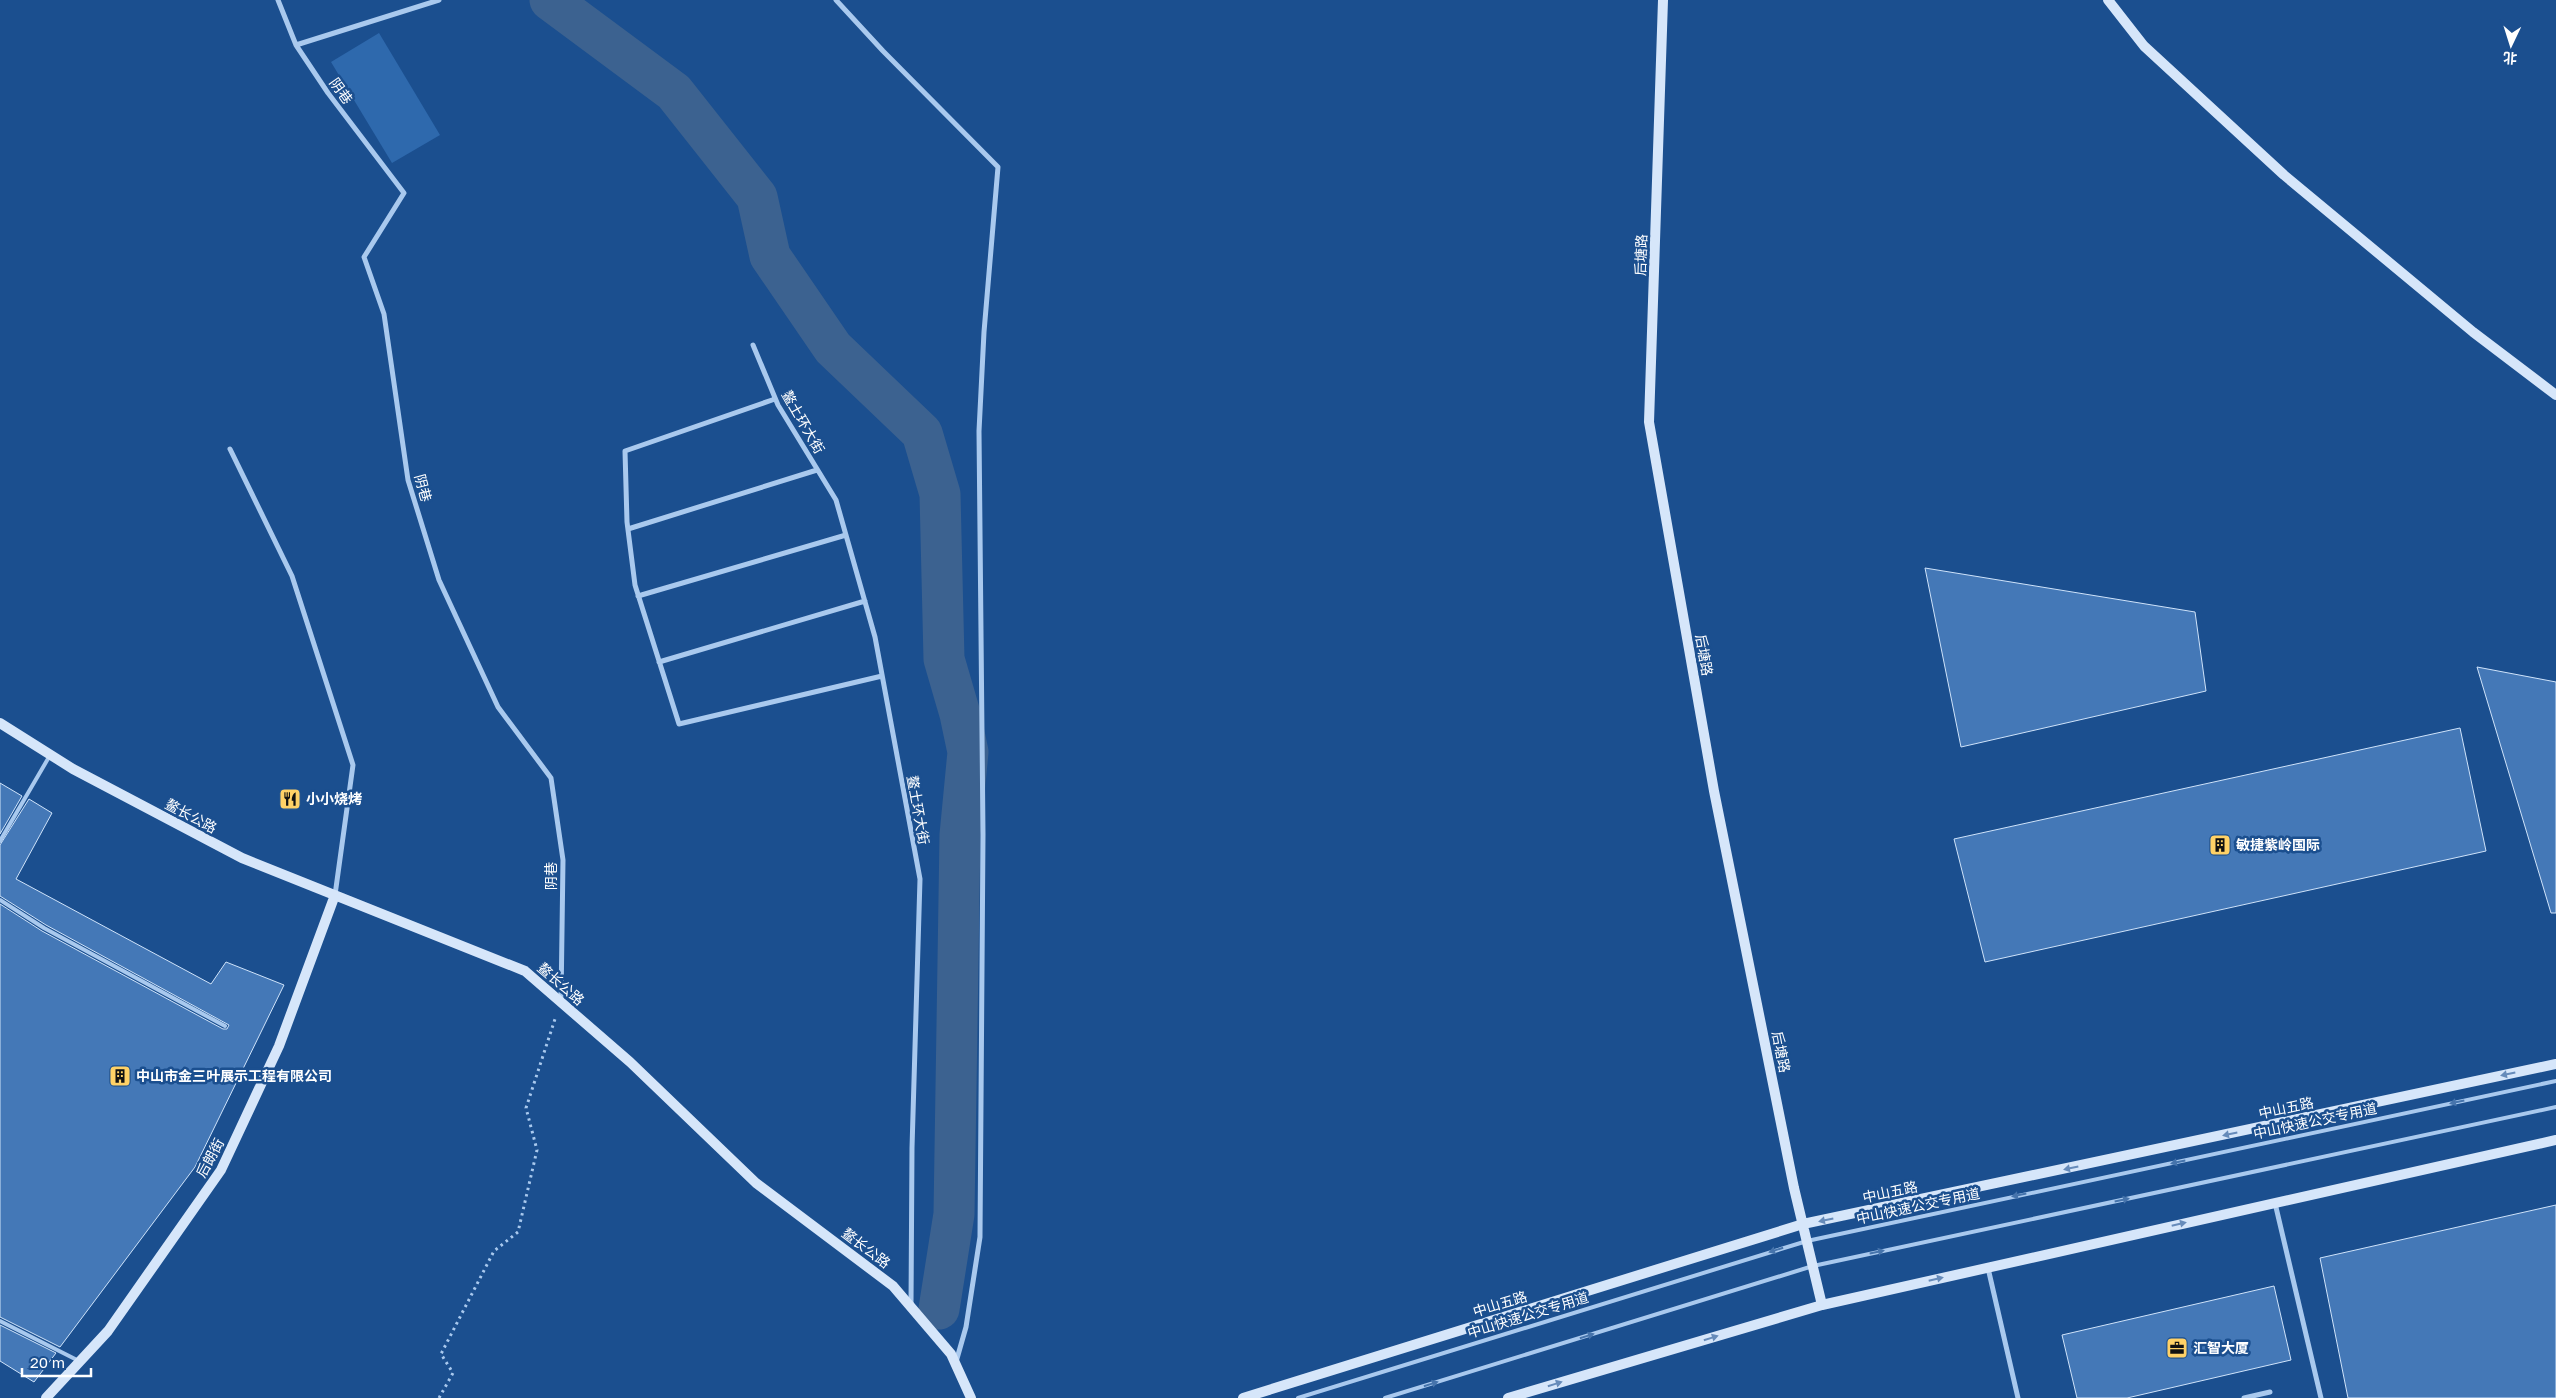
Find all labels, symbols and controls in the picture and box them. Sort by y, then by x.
north arrow [2486,20,2536,70]
text: 北 [2502,49,2518,67]
street label: 阴巷 [326,74,357,107]
street label: 后塘路 [1631,234,1650,276]
street label: 鳌土环大街 [779,387,828,456]
street label: 阴巷 [412,472,435,504]
street label: 后塘路 [1692,633,1717,677]
street label: 鳌土环大街 [904,774,933,846]
restaurant icon: 小小烧烤 [278,787,302,811]
place label: 小小烧烤 [306,790,362,807]
street label: 鳌长公路 [163,795,220,836]
building icon: 敏捷紫岭国际 [2208,833,2232,857]
place label: 敏捷紫岭国际 [2236,836,2320,853]
street label: 阴巷 [542,862,559,890]
street label: 鳌长公路 [535,959,588,1008]
street label: 后塘路 [1769,1030,1794,1074]
building icon: 中山市金三叶展示工程有限公司 [108,1064,132,1088]
place label: 中山市金三叶展示工程有限公司 [136,1067,332,1084]
one-way arrow [2501,1070,2516,1078]
street label: 中山五路 [2257,1093,2315,1122]
one-way arrow [2449,1098,2465,1106]
street label: 中山快速公交专用道 [2252,1099,2378,1142]
one-way arrow [2222,1130,2237,1138]
street label: 后朗街 [192,1135,227,1180]
one-way arrow [2170,1158,2186,1166]
one-way arrow [2062,1164,2078,1172]
street label: 中山五路 [1861,1177,1919,1206]
street label: 中山快速公交专用道 [1855,1184,1981,1227]
one-way arrow [2011,1192,2027,1200]
one-way arrow [2114,1196,2129,1204]
one-way arrow [1818,1216,1834,1224]
one-way arrow [2172,1220,2187,1228]
street label: 鳌长公路 [839,1224,894,1271]
one-way arrow [1768,1247,1783,1255]
one-way arrow [1870,1248,1885,1256]
one-way arrow [1928,1275,1943,1283]
street label: 中山五路 [1471,1287,1529,1320]
street label: 中山快速公交专用道 [1465,1288,1591,1341]
one-way arrow [1579,1331,1594,1339]
one-way arrow [1703,1333,1718,1341]
office icon: 汇智大厦 [2165,1336,2189,1360]
place label: 汇智大厦 [2193,1339,2249,1356]
scale bar [22,1346,91,1378]
text: 20 m [30,1353,65,1371]
one-way arrow [1424,1379,1439,1387]
one-way arrow [1548,1380,1563,1388]

